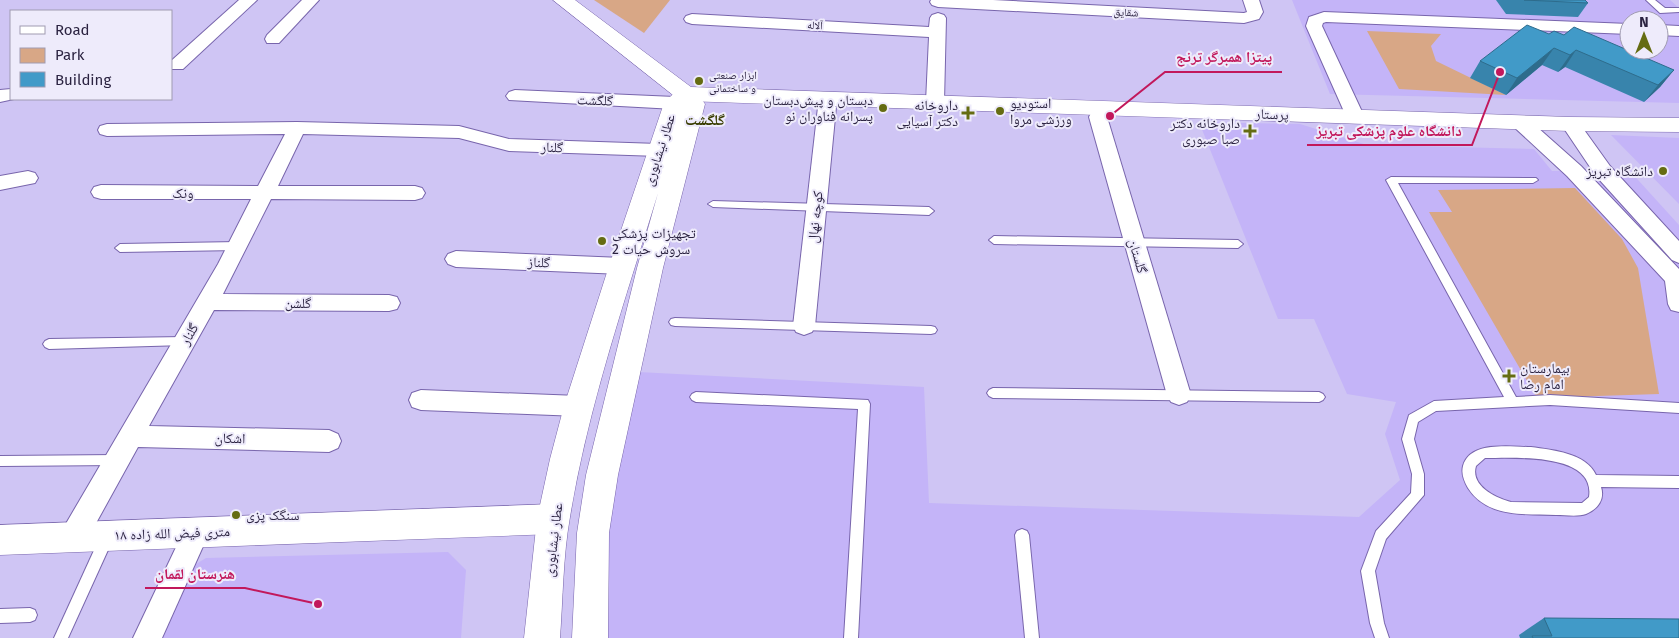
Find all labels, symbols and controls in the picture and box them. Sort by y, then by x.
street label: شقایق [1113,5,1139,20]
legend [10,10,172,100]
north arrow [1619,10,1669,60]
text: N [1639,14,1649,31]
street label: آلاله [807,19,823,32]
text: Road [55,21,90,39]
callout: پیتزا همبرگر ترنج [1165,42,1282,72]
text: Park [55,46,85,64]
text: پیتزا همبرگر ترنج [1176,48,1272,67]
place label: ابزار صنعتی و ساختمانی [709,69,757,95]
text: Building [55,71,111,89]
marker: ابزار صنعتی و ساختمانی [693,75,705,87]
street label: گلگشت [577,91,614,110]
place label: دبستان و پیش‌دبستان پسرانه فناوران نو [764,92,873,125]
place label: استودیو ورزشی مروا [1010,95,1072,128]
place label: داروخانه دکتر آسیایی [896,97,958,130]
marker: دبستان و پیش‌دبستان پسرانه فناوران نو [877,102,889,114]
marker: استودیو ورزشی مروا [994,105,1006,117]
street label: پرستار [1254,105,1289,124]
marker: داروخانه دکتر آسیایی [962,107,974,119]
district label: گلگشت [685,111,725,129]
street label: عطار نیشابوری [640,112,679,188]
place label: داروخانه دکتر صبا صبوری [1169,115,1240,148]
callout: دانشگاه علوم پزشکی تبریز [1307,115,1472,145]
text: دانشگاه علوم پزشکی تبریز [1315,122,1462,141]
marker: داروخانه دکتر صبا صبوری [1244,125,1256,137]
street label: گلنار [540,139,564,156]
place label: دانشگاه تبریز [1585,163,1653,180]
marker: دانشگاه تبریز [1657,165,1669,177]
street label: ونک [172,185,194,202]
street label: کوچه نهال [804,190,827,244]
place label: تجهیزات پزشکی سروش حیات 2 [612,225,696,258]
marker: تجهیزات پزشکی سروش حیات 2 [596,235,608,247]
street label: گلستان [1124,237,1151,276]
street label: گلناز [526,253,551,272]
street label: گلشن [285,295,312,312]
street label: گلنار [176,320,202,349]
place label: بیمارستان امام رضا [1520,360,1570,394]
marker: بیمارستان امام رضا [1502,369,1516,383]
street label: اشکان [214,430,245,447]
street label: عطار نیشابوری [541,502,566,578]
place label: سنگک پزی [246,507,299,524]
marker: سنگک پزی [230,509,242,521]
street label: ۱۸ متری فیض الله زاده [114,523,230,544]
callout: هنرستان لقمان [145,558,245,588]
text: هنرستان لقمان [155,565,235,583]

